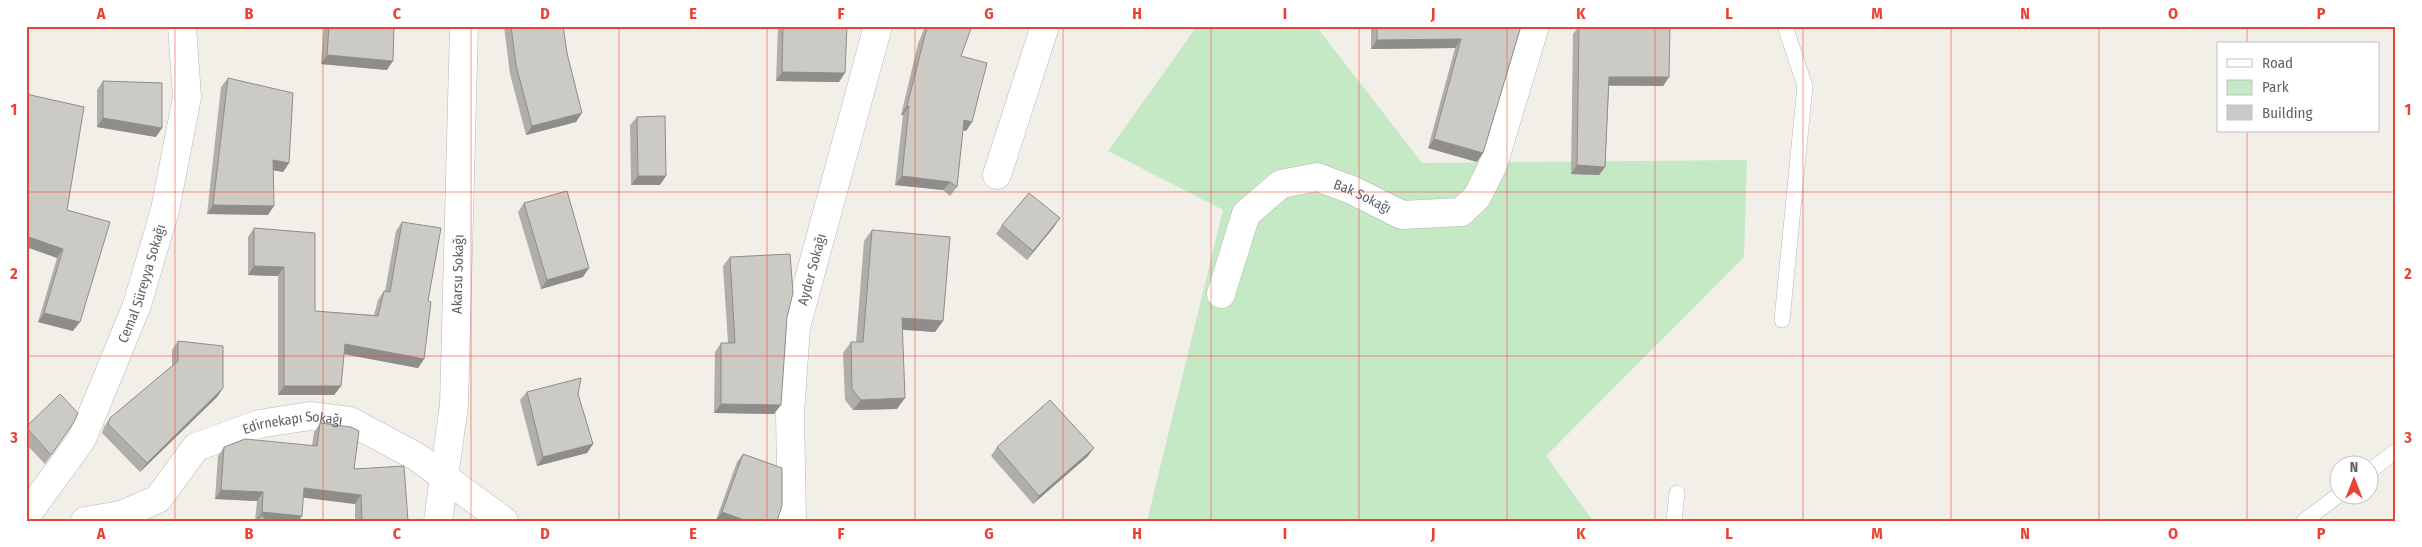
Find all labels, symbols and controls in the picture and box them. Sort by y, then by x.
text: A [96,4,106,23]
text: B [245,4,254,23]
text: C [393,4,402,23]
text: D [540,4,550,23]
text: E [689,4,697,23]
text: F [837,4,845,23]
text: G [984,4,994,23]
text: H [1132,4,1142,23]
text: I [1283,4,1287,23]
text: J [1430,4,1435,23]
text: K [1576,4,1586,23]
text: L [1725,4,1733,23]
text: M [1871,4,1883,23]
text: N [2020,4,2030,23]
text: O [2168,4,2178,23]
text: P [2317,4,2326,23]
legend [2217,42,2380,132]
text: Road [2262,54,2293,72]
text: Park [2262,78,2289,96]
text: 1 [11,100,17,119]
text: 1 [2405,100,2411,119]
text: Building [2262,104,2313,122]
street label: Bak Sokağı [1331,176,1394,217]
street label: Cemal Süreyya Sokağı [114,222,169,345]
street label: Ayder Sokağı [794,232,830,307]
street label: Akarsu Sokağı [448,234,467,314]
text: 2 [9,264,18,283]
text: 2 [2403,264,2412,283]
street label: Edirnekapı Sokağı [240,408,344,438]
text: 3 [9,428,18,447]
text: 3 [2403,428,2412,447]
north arrow [2330,454,2380,504]
text: N [2350,459,2358,476]
text: A [96,524,106,543]
text: B [245,524,254,543]
text: C [393,524,402,543]
text: D [540,524,550,543]
text: E [689,524,697,543]
text: F [837,524,845,543]
text: G [984,524,994,543]
text: H [1132,524,1142,543]
text: I [1283,524,1287,543]
text: J [1430,524,1435,543]
text: K [1576,524,1586,543]
text: L [1725,524,1733,543]
text: M [1871,524,1883,543]
text: N [2020,524,2030,543]
text: O [2168,524,2178,543]
text: P [2317,524,2326,543]

